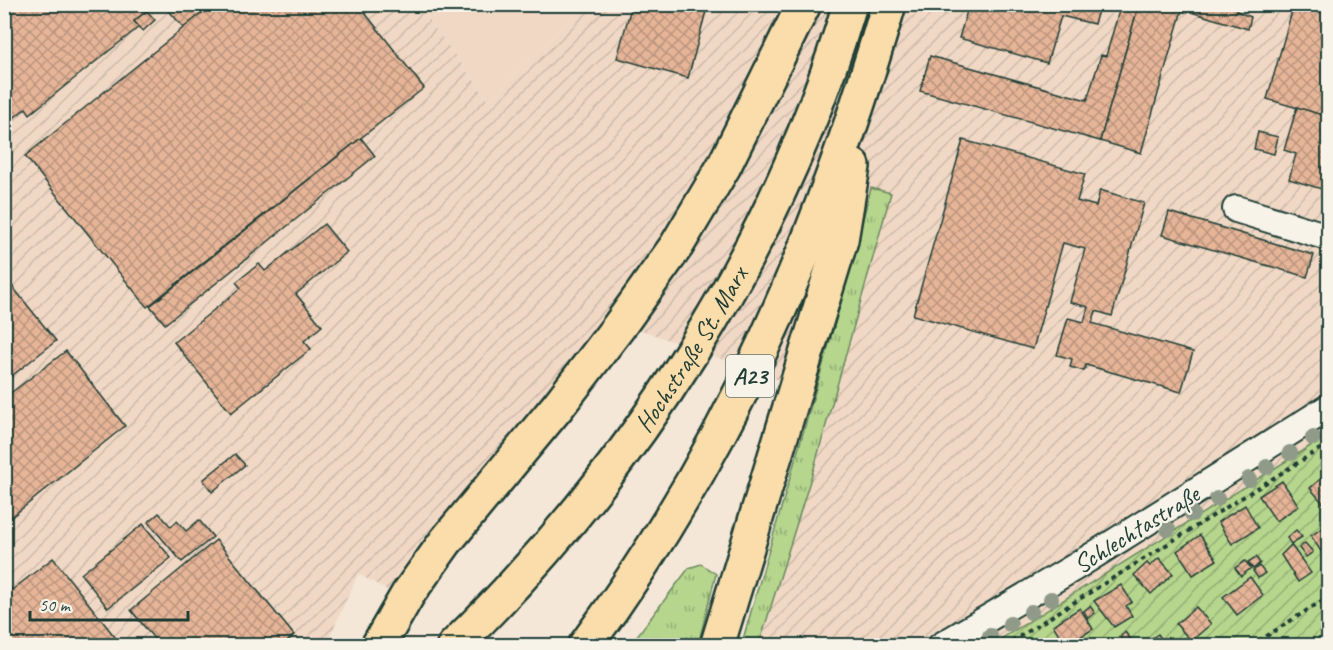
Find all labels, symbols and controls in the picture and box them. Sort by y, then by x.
street label: Hochstraße St. Marx [627,259,756,439]
road number: A23 [726,355,774,397]
street label: Schlechtastraße [1067,476,1208,581]
scale bar [30,584,188,622]
text: 50 m [39,594,72,616]

